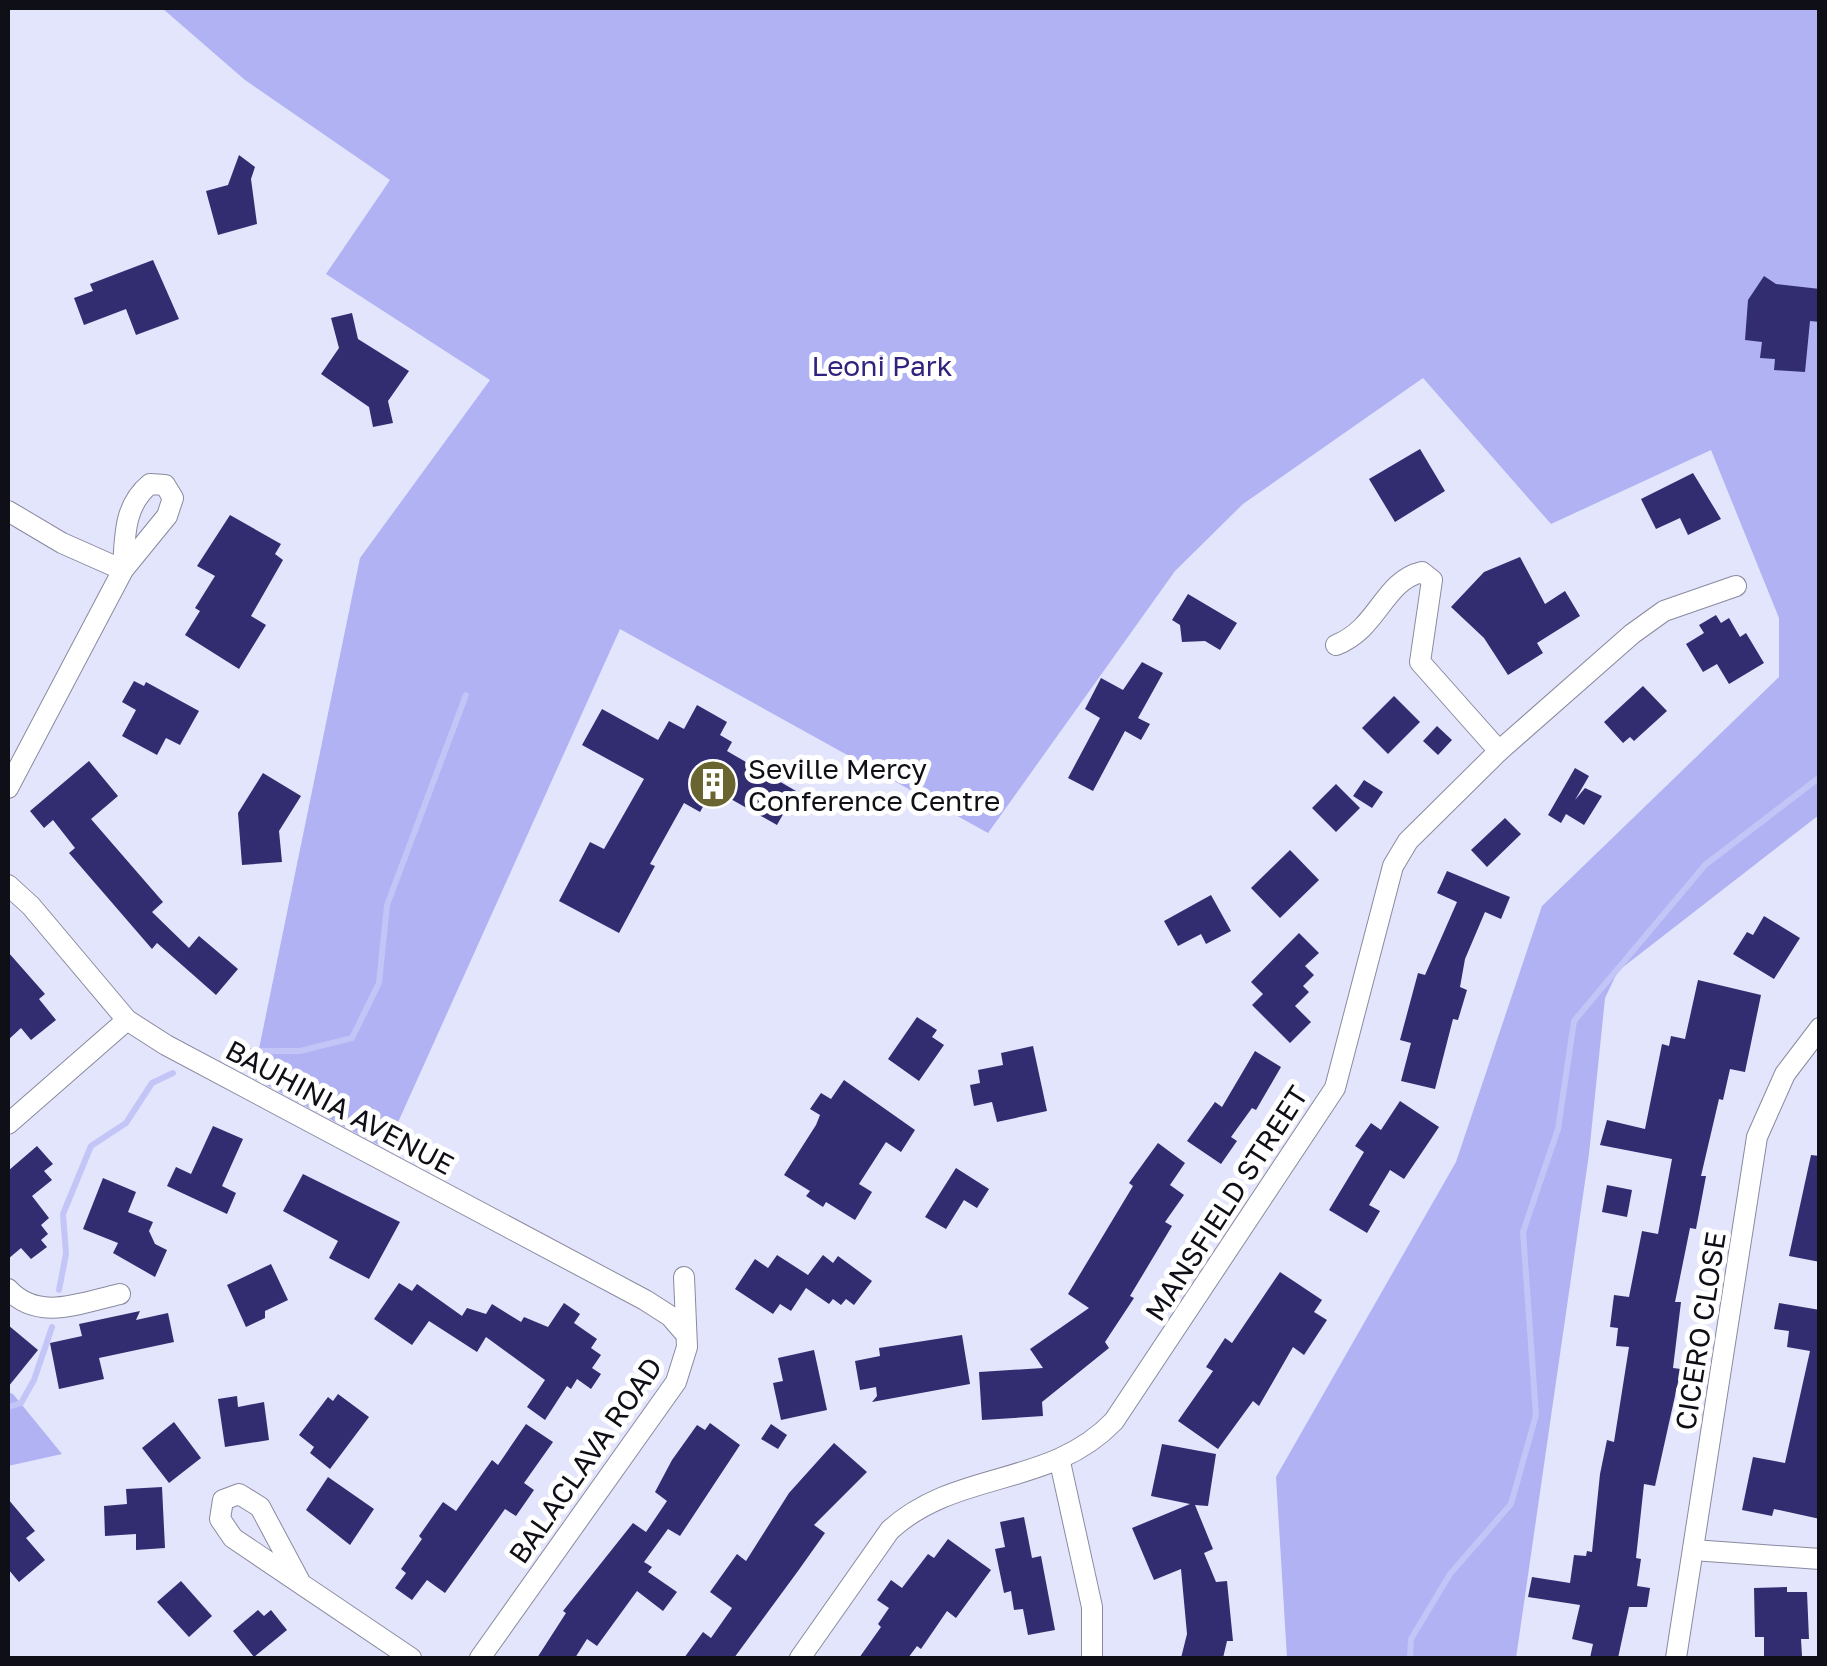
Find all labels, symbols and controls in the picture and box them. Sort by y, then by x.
park label: Leoni Park [811,349,953,382]
place label: Seville Mercy Conference Centre [748,752,1000,817]
building icon: Seville Mercy Conference Centre [687,758,739,810]
street label: BAUHINIA AVENUE [220,1033,460,1181]
street label: MANSFIELD STREET [1138,1080,1314,1326]
street label: CICERO CLOSE [1668,1229,1732,1433]
street label: BALACLAVA ROAD [502,1351,668,1569]

